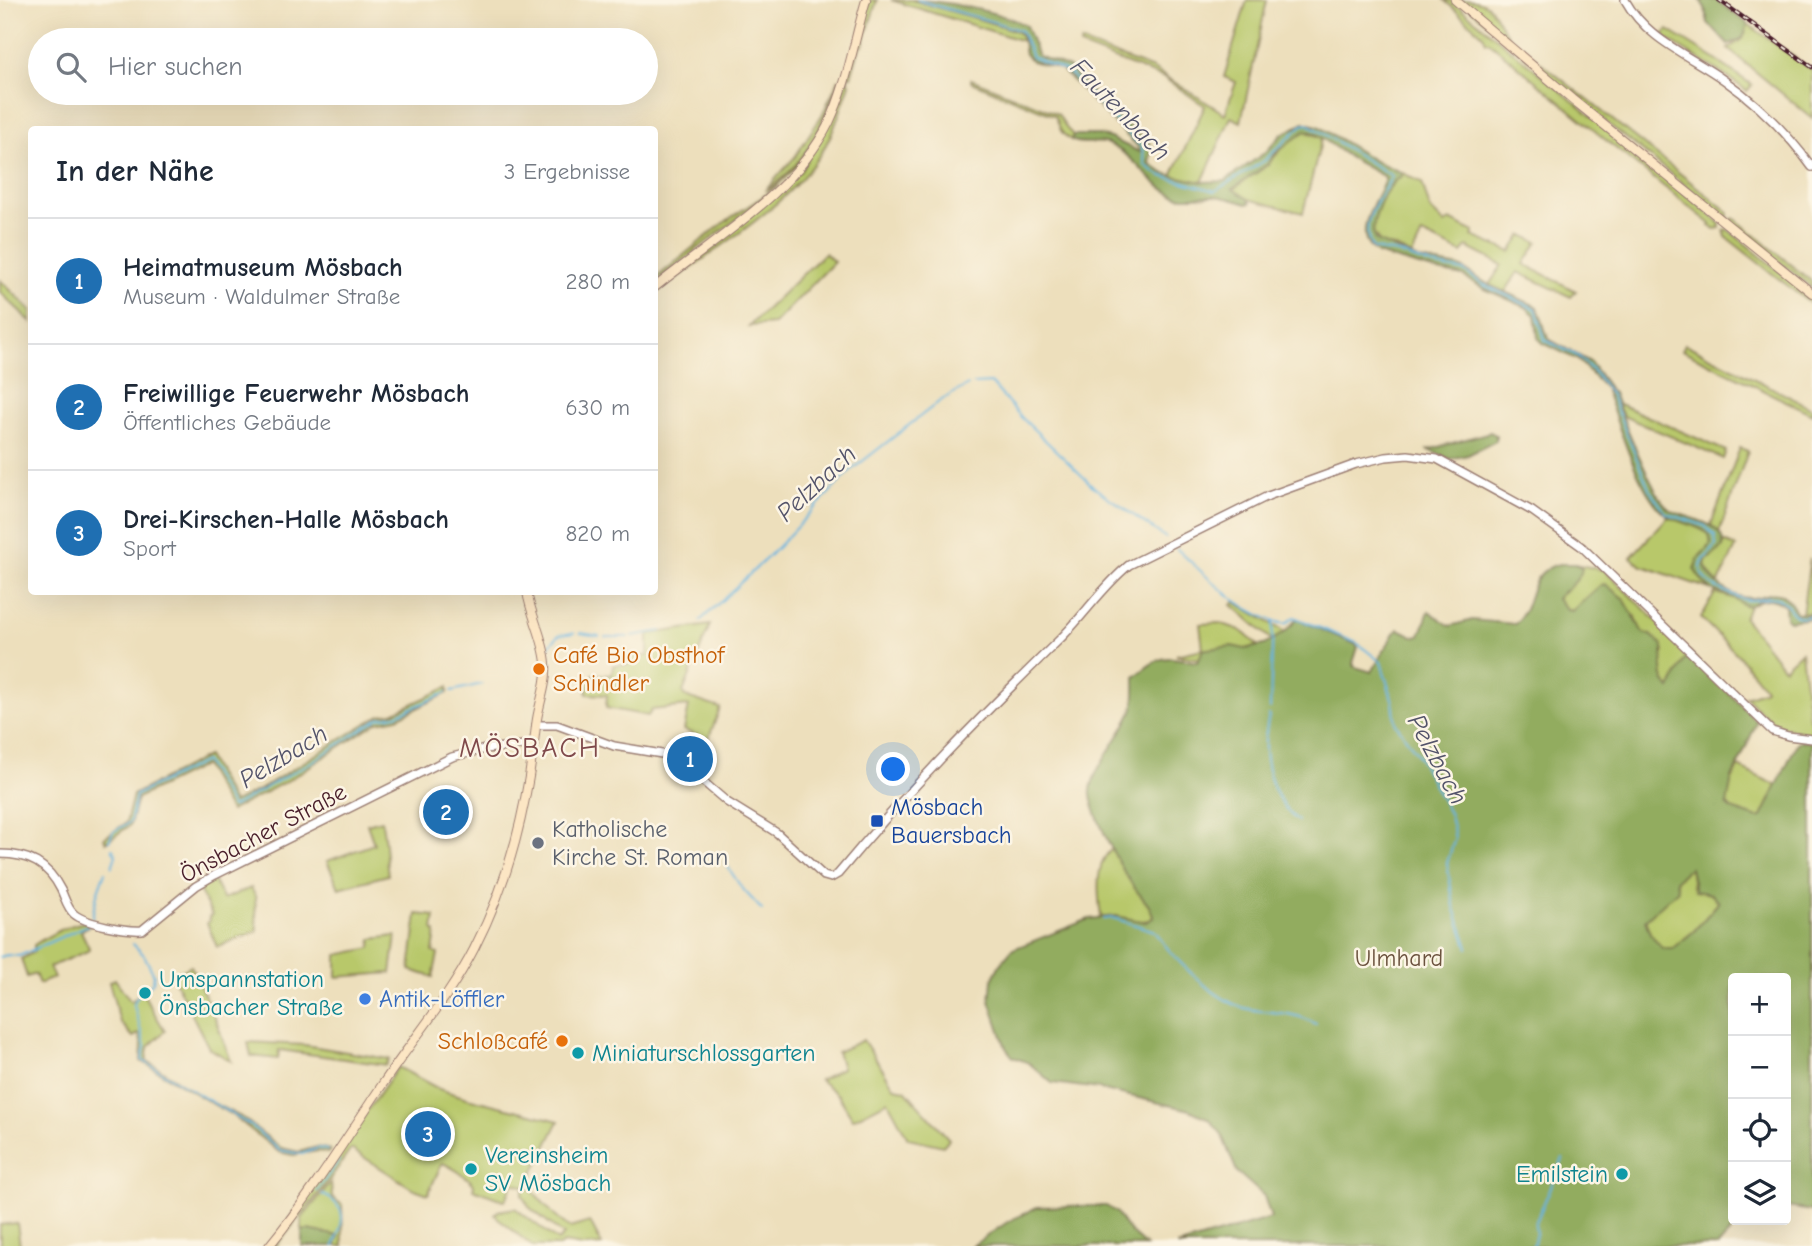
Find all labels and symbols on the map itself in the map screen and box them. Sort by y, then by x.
water label: Fautenbach [1064,52,1177,167]
water label: Pelzbach [771,439,863,528]
place label: Café Bio Obsthof Schindler [553,641,726,697]
marker: Café Bio Obsthof Schindler [531,661,547,677]
water label: Pelzbach [1401,709,1473,810]
water label: Pelzbach [234,719,333,795]
district label: MÖSBACH [459,732,601,764]
pin: 1 [667,733,713,785]
your location [876,752,910,786]
street label: Önsbacher Straße [175,777,351,889]
pin: 2 [423,786,469,838]
place label: Mösbach Bauersbach [891,793,1012,849]
marker: Mösbach Bauersbach [869,813,885,829]
place label: Katholische Kirche St. Roman [552,815,728,871]
marker: Katholische Kirche St. Roman [530,835,546,851]
park label: Ulmhard [1355,944,1443,972]
place label: Umspannstation Önsbacher Straße [159,965,343,1021]
marker: Umspannstation Önsbacher Straße [137,985,153,1001]
place label: Antik-Löffler [379,985,505,1013]
marker: Antik-Löffler [357,991,373,1007]
place label: Schloßcafé [438,1027,548,1055]
marker: Schloßcafé [554,1033,570,1049]
place label: Miniaturschlossgarten [592,1039,815,1067]
marker: Miniaturschlossgarten [570,1045,586,1061]
pin: 3 [405,1108,451,1160]
place label: Vereinsheim SV Mösbach [485,1141,611,1197]
place label: Emilstein [1516,1160,1608,1188]
marker: Vereinsheim SV Mösbach [463,1161,479,1177]
marker: Emilstein [1614,1166,1630,1182]

